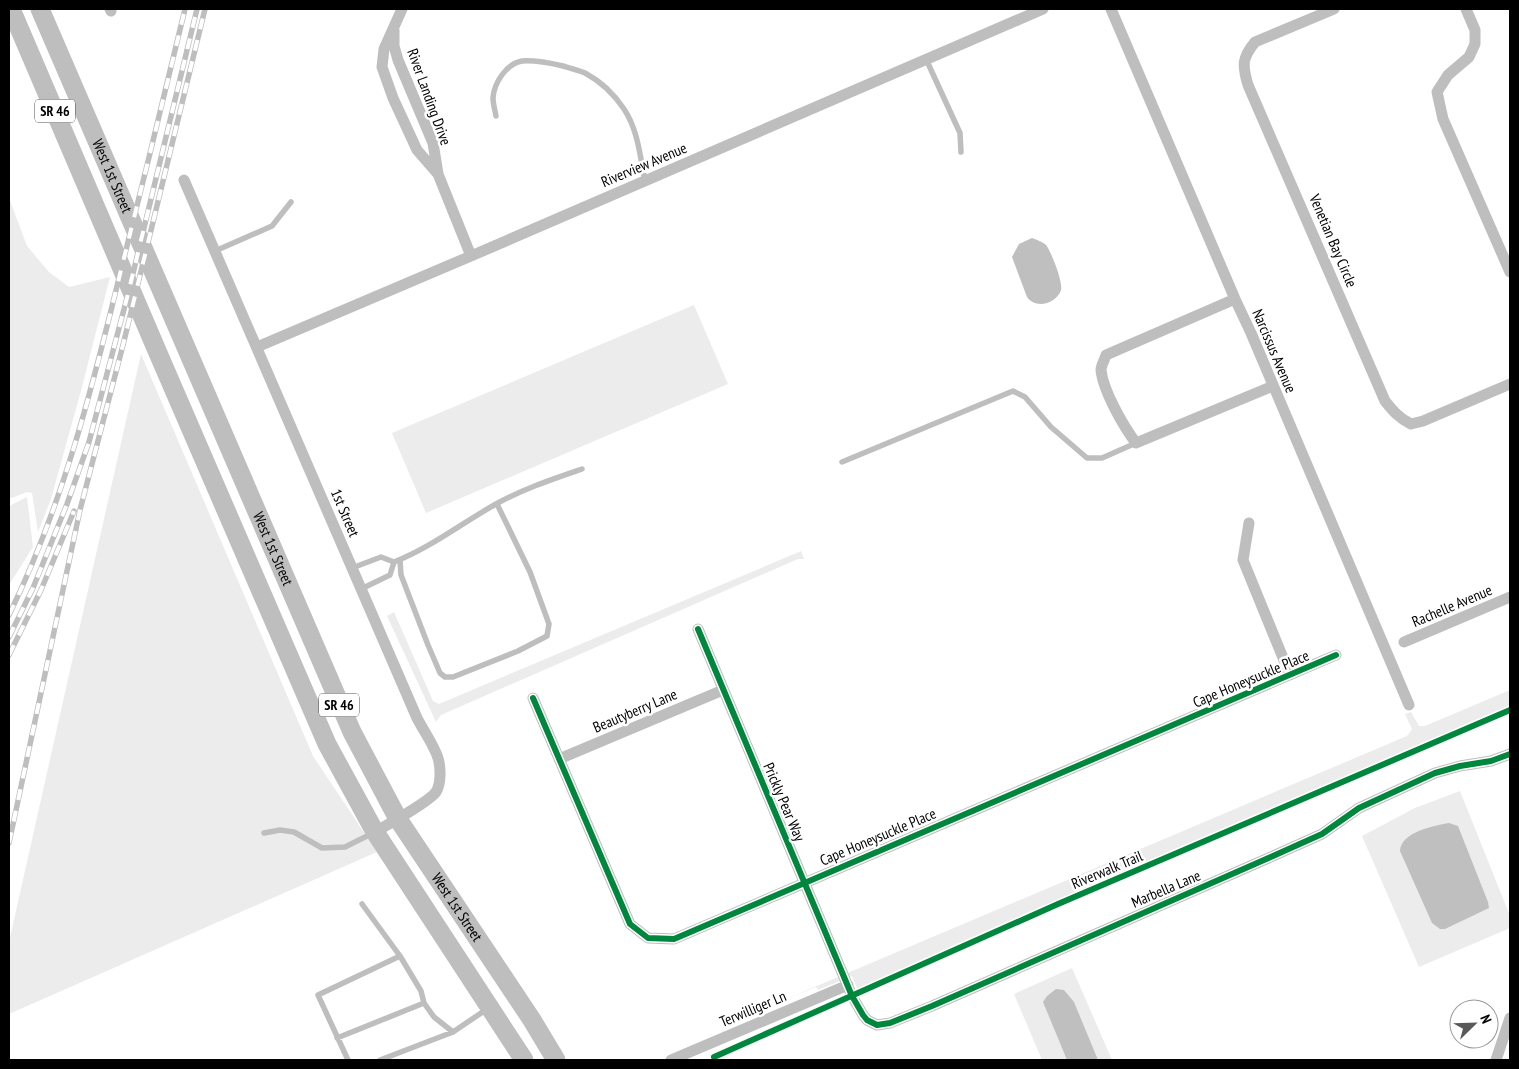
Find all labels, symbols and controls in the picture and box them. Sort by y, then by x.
street label: River Landing Drive [403,46,456,148]
road number: SR 46 [35,100,75,122]
street label: West 1st Street [88,136,137,216]
street label: Riverview Avenue [598,138,689,191]
street label: Venetian Bay Circle [1305,191,1362,290]
street label: Narcissus Avenue [1248,306,1301,396]
street label: 1st Street [327,486,364,540]
street label: West 1st Street [249,509,298,588]
street label: Rachelle Avenue [1409,580,1495,631]
street label: Cape Honeysuckle Place [1190,645,1312,712]
street label: Beautyberry Lane [590,684,680,737]
road number: SR 46 [319,694,359,716]
street label: Prickly Pear Way [759,760,810,844]
street label: Cape Honeysuckle Place [817,803,939,870]
street label: Riverwalk Trail [1068,846,1146,893]
street label: Marbella Lane [1128,865,1203,912]
street label: West 1st Street [428,869,487,945]
street label: Terwilliger Ln [717,986,789,1031]
north arrow [1449,999,1499,1049]
text: N [1476,1012,1496,1026]

